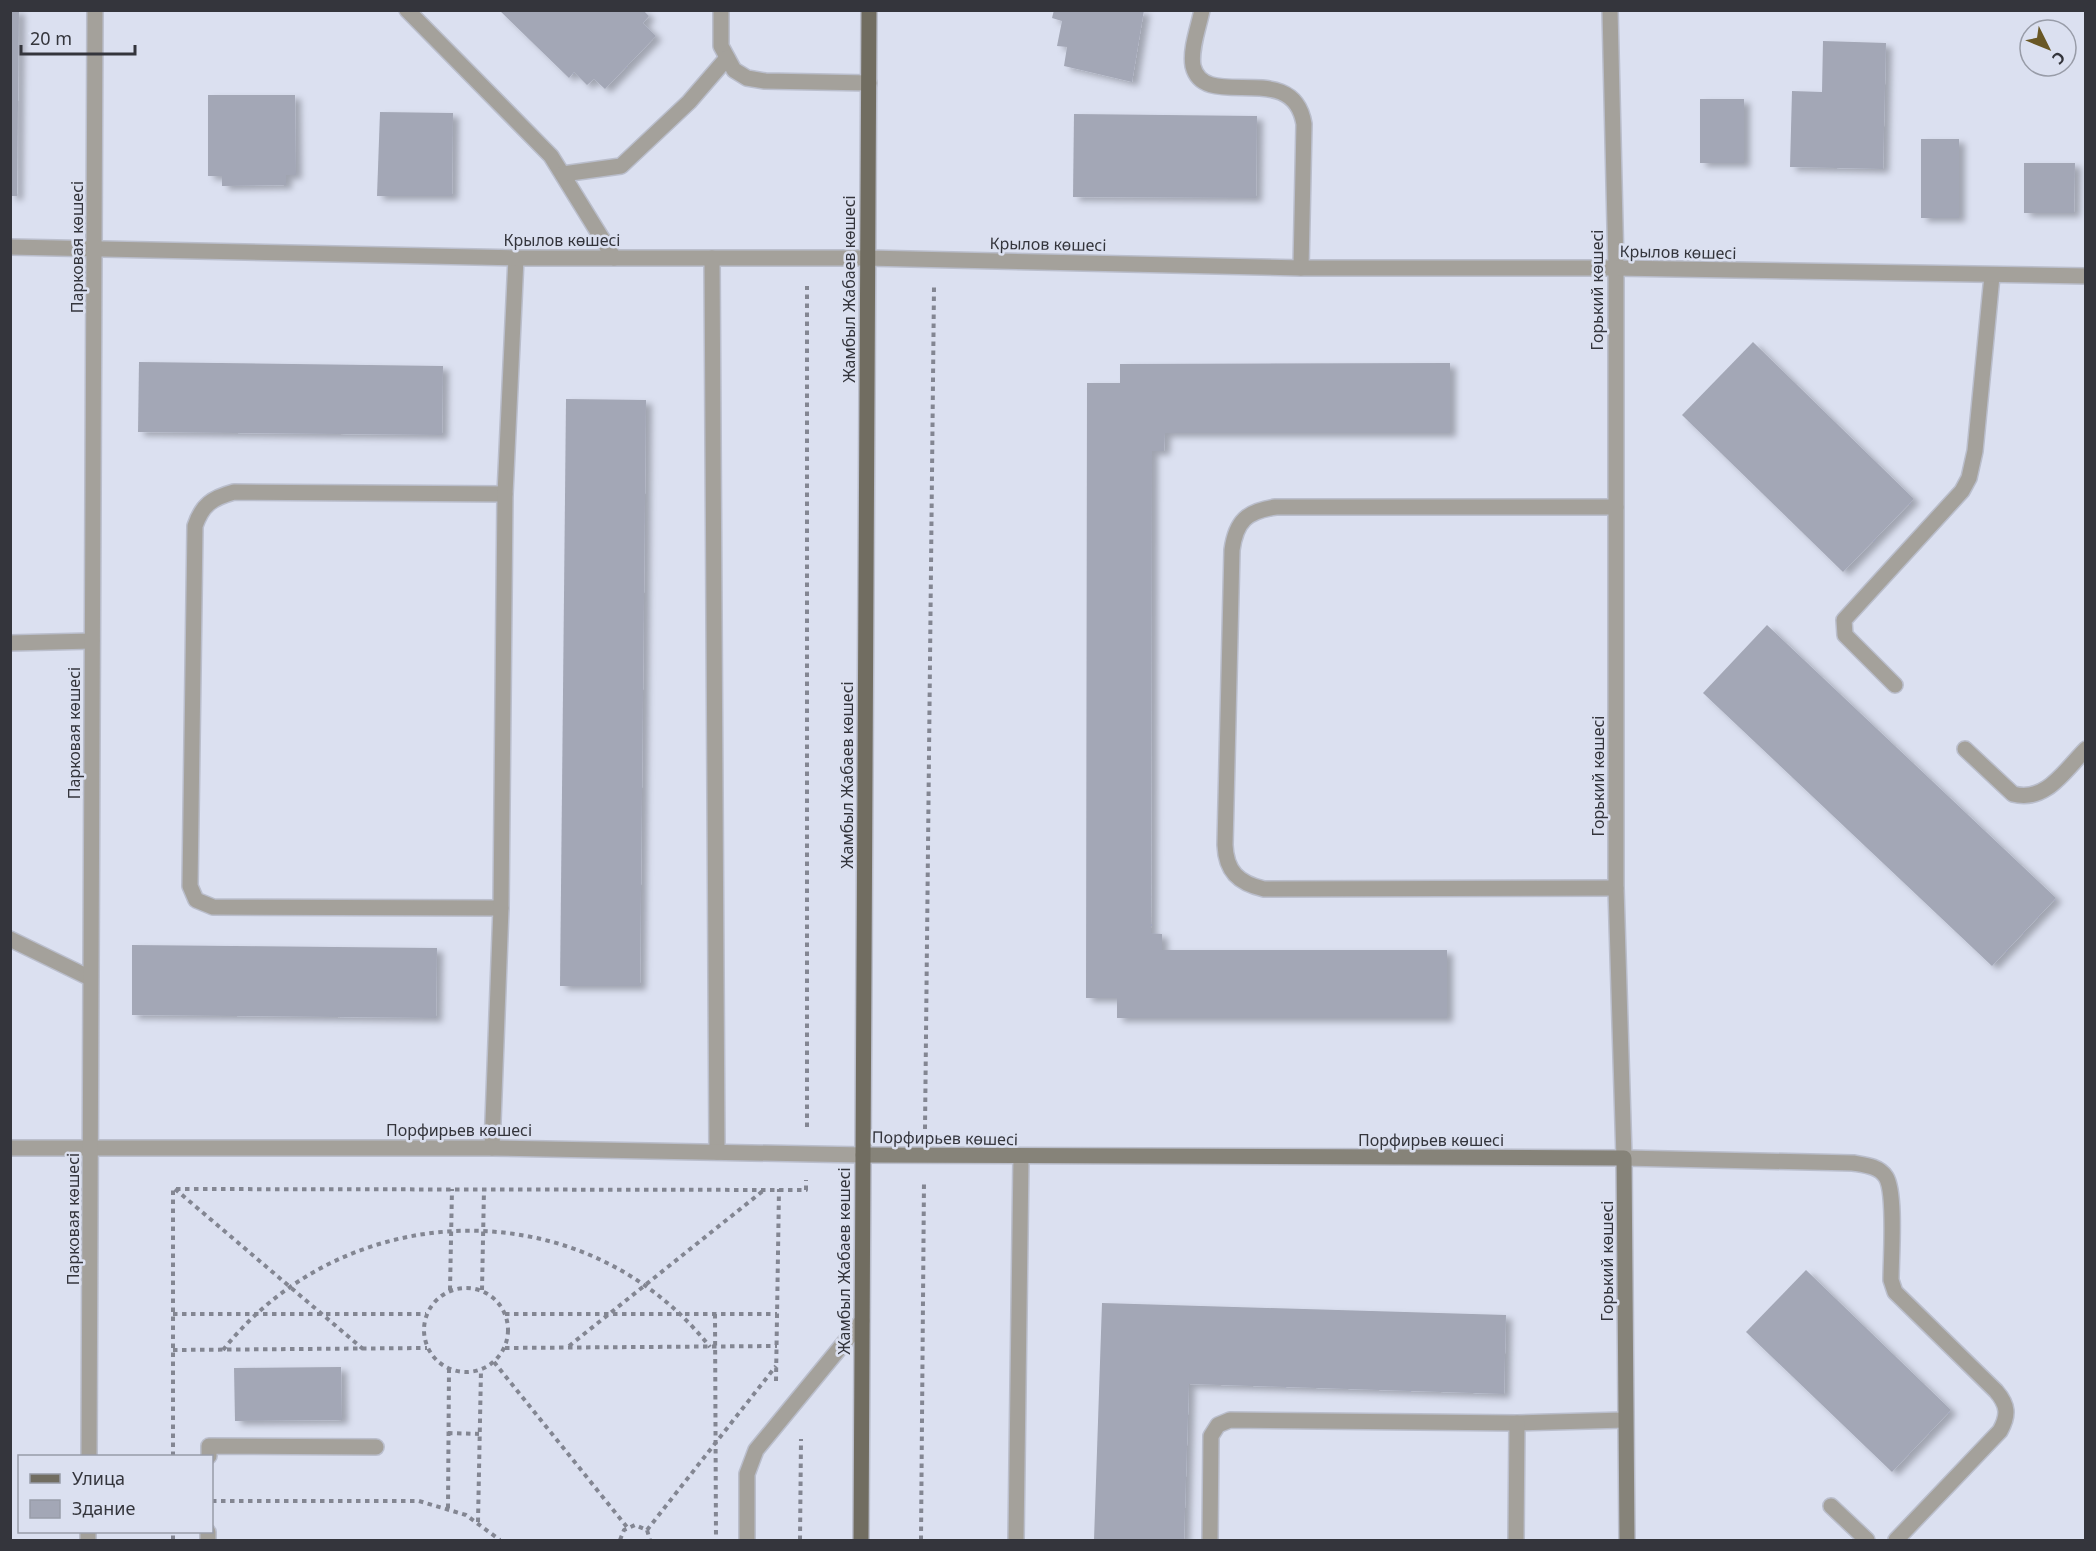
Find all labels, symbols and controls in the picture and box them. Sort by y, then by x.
scale bar [21,18,135,56]
north arrow [2018,18,2078,78]
text: 20 m [30,26,72,50]
text: С [2047,47,2071,70]
street label: Парковая көшесі [66,181,88,313]
street label: Жамбыл Жабаев көшесі [838,195,860,383]
street label: Крылов көшесі [504,229,620,251]
street label: Горький көшесі [1586,230,1608,350]
street label: Крылов көшесі [989,232,1107,256]
street label: Крылов көшесі [1619,240,1737,264]
street label: Парковая көшесі [63,667,85,799]
street label: Жамбыл Жабаев көшесі [836,681,858,869]
street label: Горький көшесі [1587,716,1609,836]
street label: Порфирьев көшесі [386,1119,532,1141]
street label: Порфирьев көшесі [872,1126,1018,1150]
street label: Порфирьев көшесі [1358,1129,1504,1151]
street label: Парковая көшесі [62,1153,84,1285]
street label: Жамбыл Жабаев көшесі [833,1167,855,1355]
street label: Горький көшесі [1596,1201,1618,1321]
legend [18,1455,213,1533]
text: Улица [72,1466,125,1490]
text: Здание [72,1496,136,1520]

